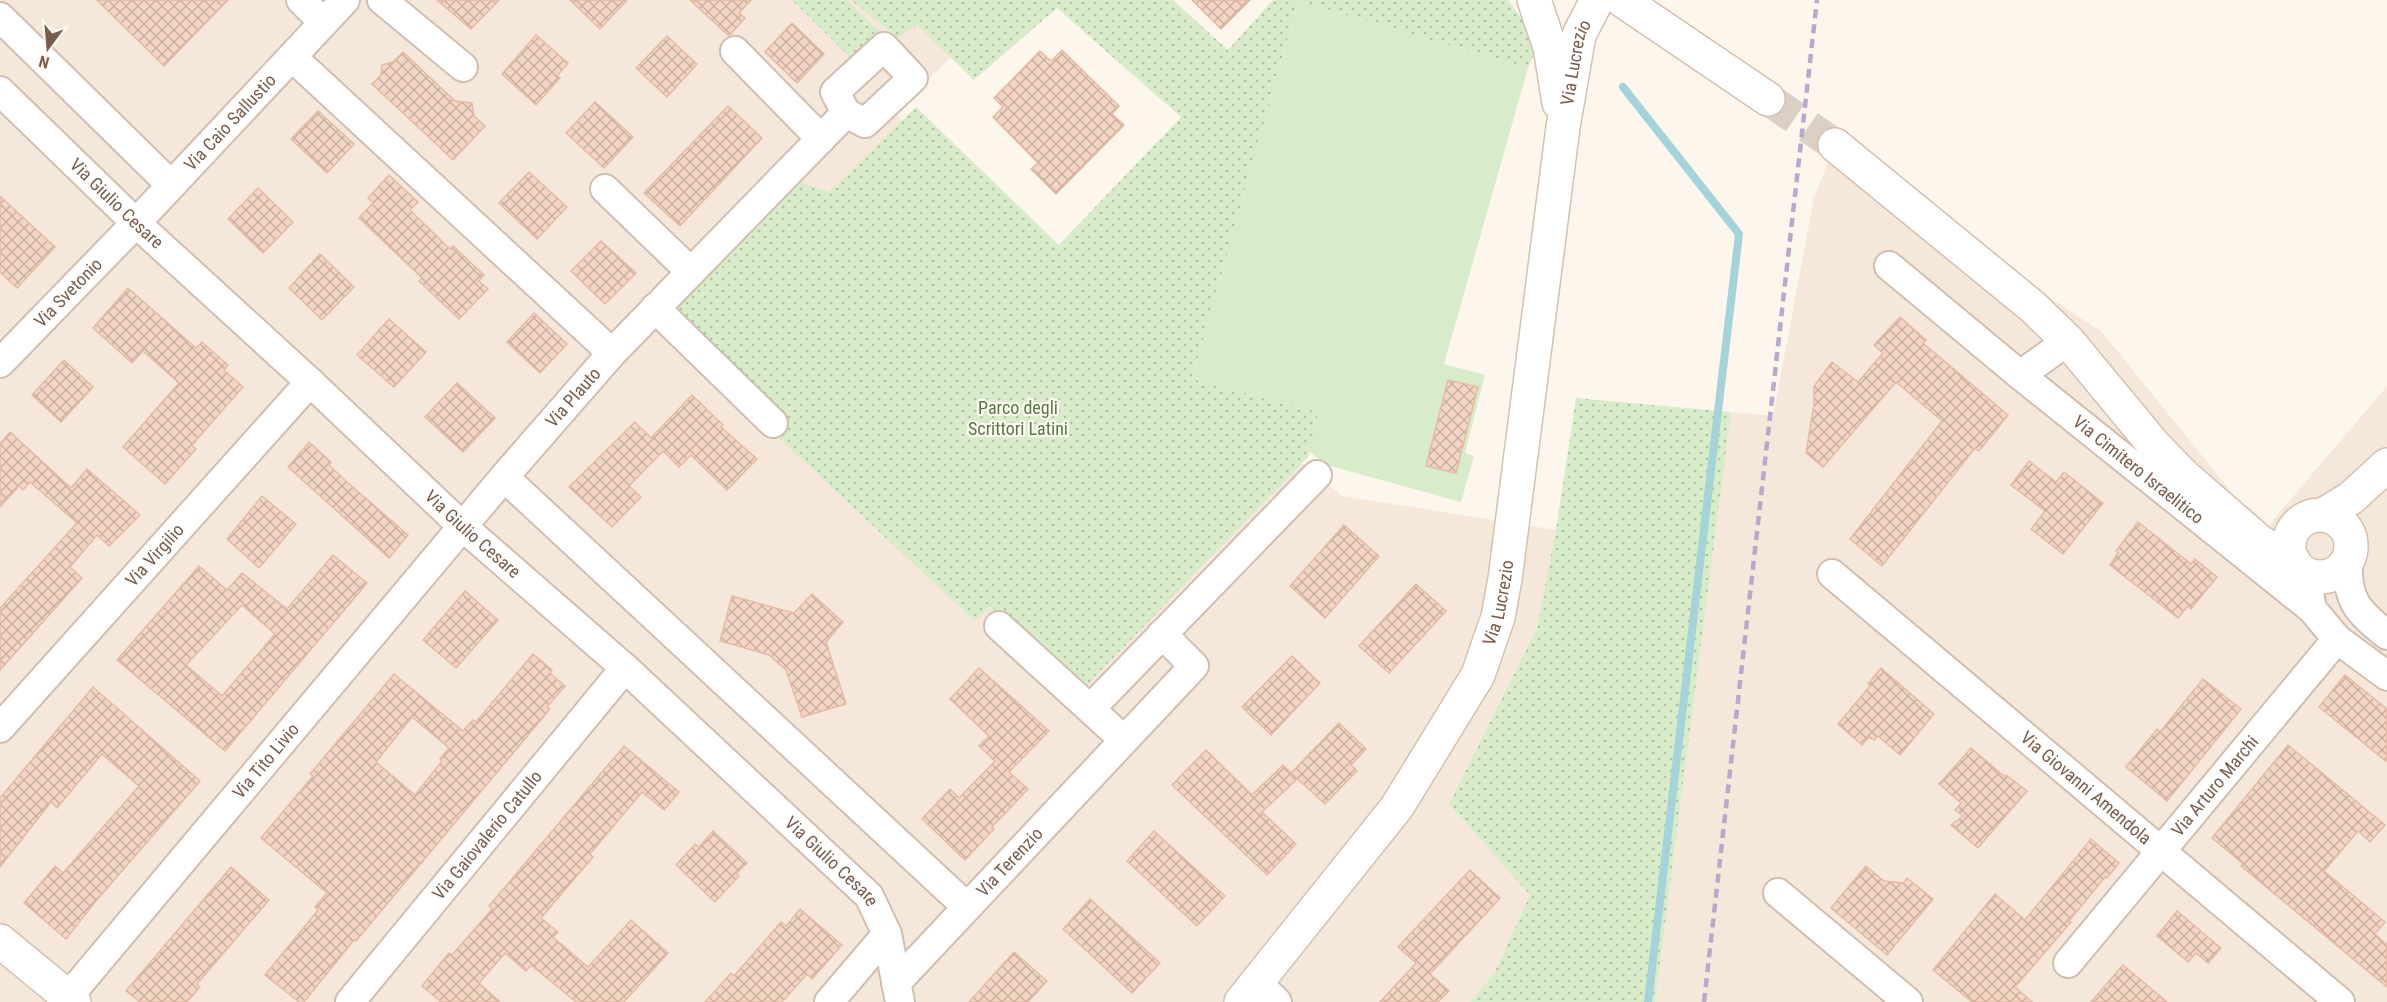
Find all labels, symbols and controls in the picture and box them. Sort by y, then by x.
street label: Via Lucrezio [1556,16,1595,107]
north arrow [18,18,78,78]
text: N [37,51,51,72]
street label: Via Caio Sallustio [180,69,280,175]
street label: Via Giulio Cesare [66,154,168,253]
street label: Via Svetonio [30,253,106,331]
street label: Via Plauto [541,363,605,431]
park label: Parco degli Scrittori Latini [968,397,1068,439]
street label: Via Cimitero Israelitico [2069,411,2208,528]
street label: Via Giulio Cesare [421,486,525,582]
street label: Via Virgilio [121,519,188,591]
street label: Via Lucrezio [1478,559,1517,648]
street label: Via Tito Livio [228,719,303,803]
street label: Via Giovanni Amendola [2017,727,2156,849]
street label: Via Arturo Marchi [2167,731,2262,840]
street label: Via Gaiovalerio Catullo [428,766,546,904]
street label: Via Giulio Cesare [781,812,883,909]
street label: Via Terenzio [972,823,1047,901]

